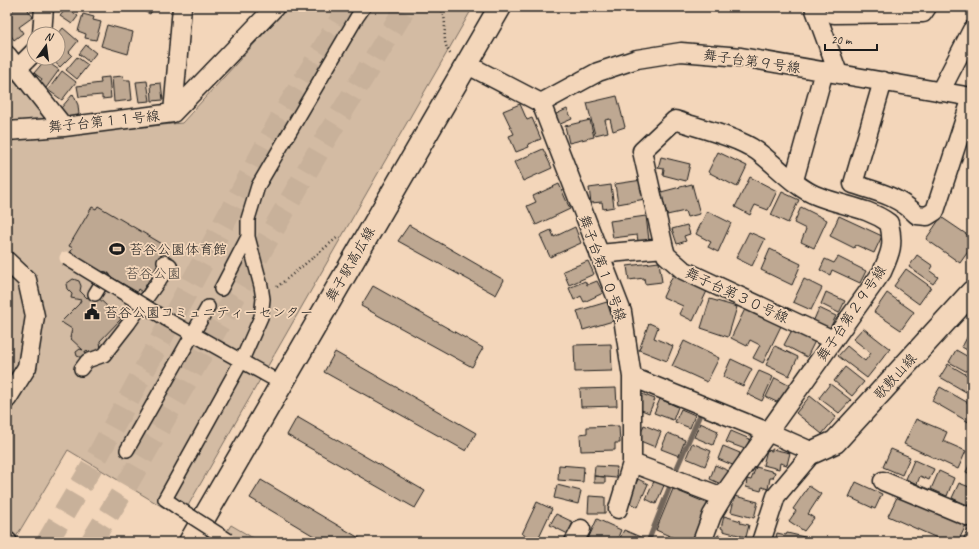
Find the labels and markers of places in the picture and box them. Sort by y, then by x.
sports icon: 苔谷公園体育館 [108,240,126,258]
place label: 苔谷公園体育館 [129,241,227,258]
public building icon: 苔谷公園コミュニティーセンター [83,303,101,321]
place label: 苔谷公園コミュニティーセンター [104,304,313,321]

